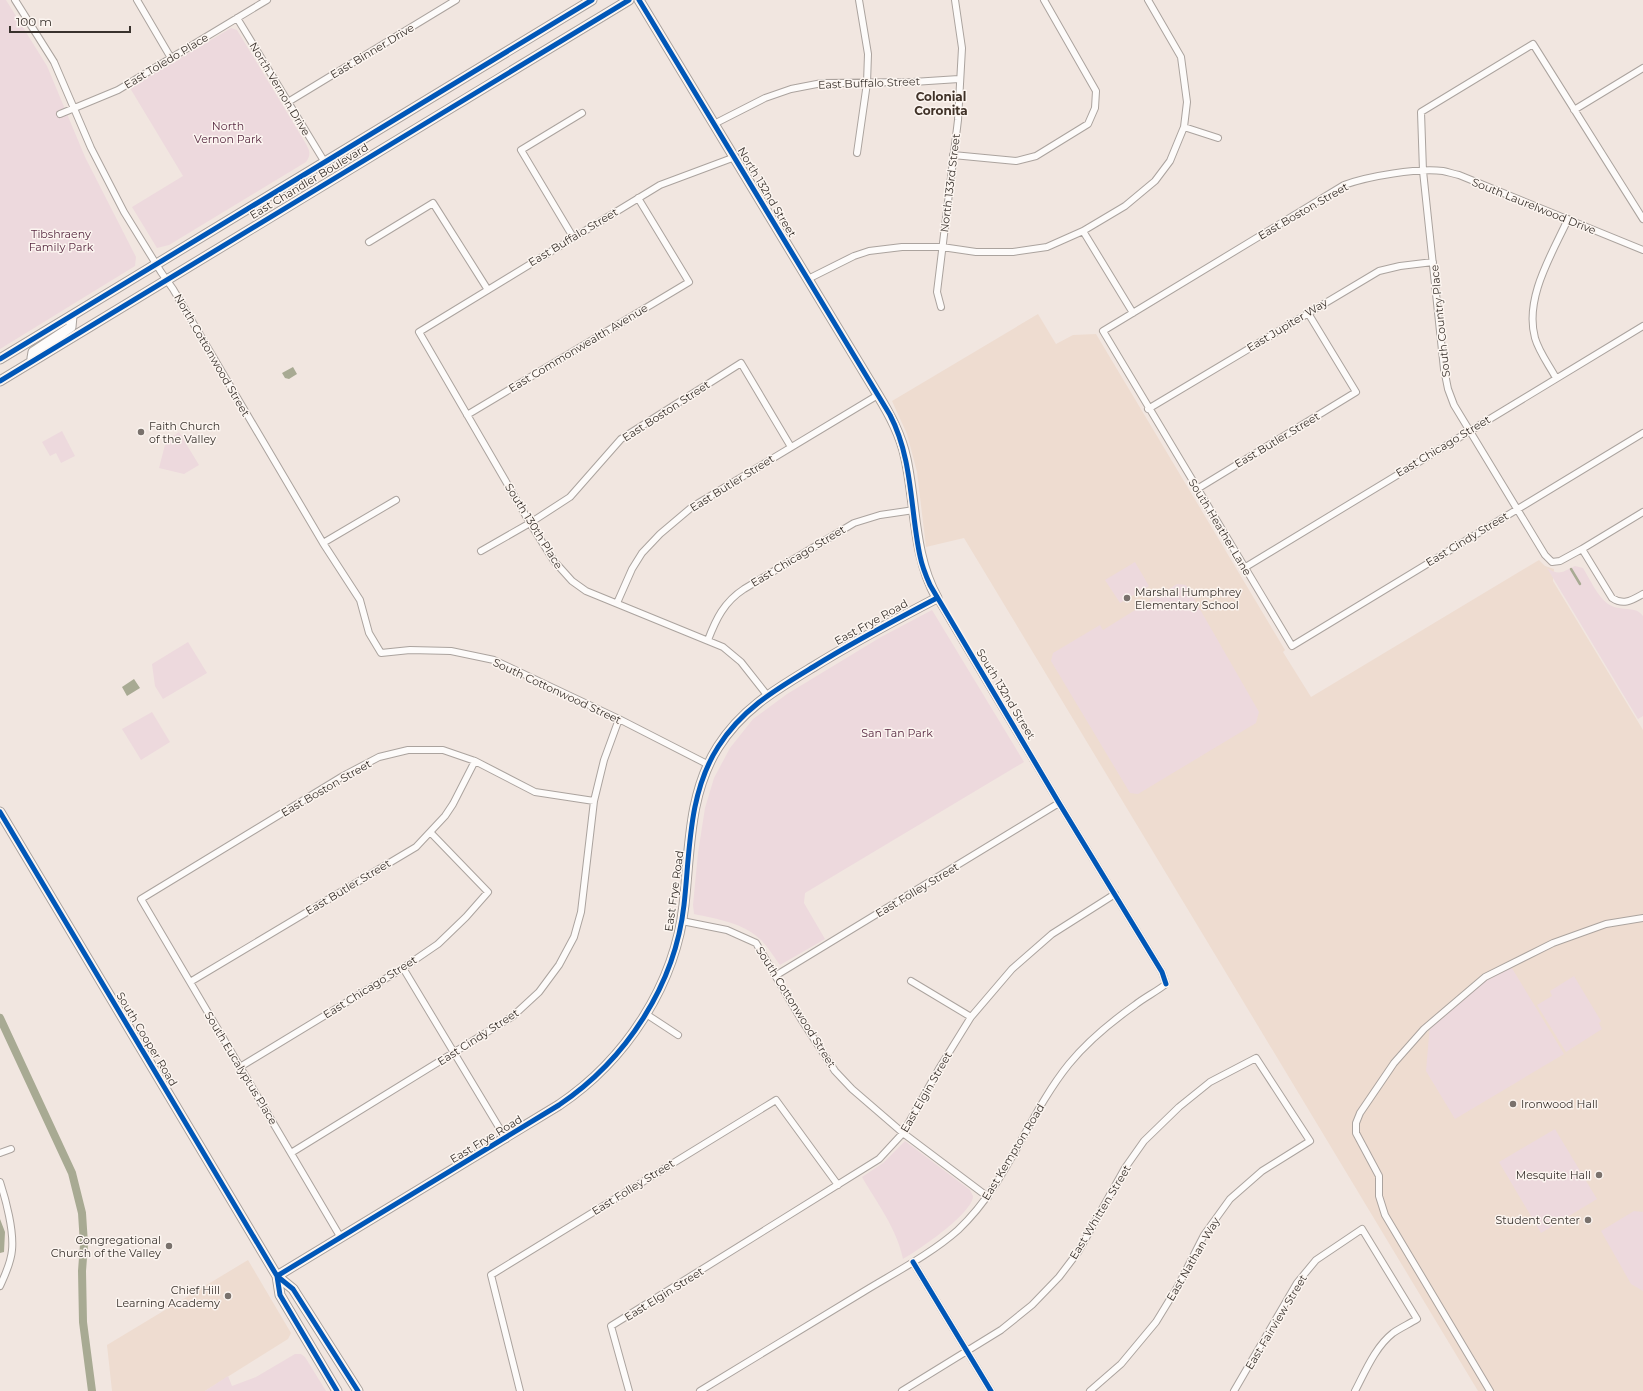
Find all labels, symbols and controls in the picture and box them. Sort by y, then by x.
scale bar [10,8,130,34]
text: 100 m [16,14,52,29]
street label: East Binner Drive [328,20,417,82]
street label: East Toledo Place [121,30,211,92]
street label: North Vernon Drive [247,40,314,139]
street label: East Buffalo Street [818,74,921,92]
district label: Colonial Coronita [914,89,968,118]
park label: North Vernon Park [194,119,262,146]
street label: North 133rd Street [937,132,963,233]
street label: East Chandler Boulevard [247,140,371,222]
street label: North 132nd Street [735,144,800,240]
street label: South Laurelwood Drive [1470,175,1598,237]
street label: East Boston Street [1255,179,1351,243]
street label: East Buffalo Street [526,204,621,269]
park label: Tibshraeny Family Park [29,227,94,254]
street label: South Country Place [1427,264,1453,378]
street label: North Cottonwood Street [171,291,253,419]
street label: East Jupiter Way [1244,295,1330,355]
street label: East Commonwealth Avenue [506,301,651,395]
street label: East Boston Street [620,377,713,445]
street label: East Butler Street [1232,409,1323,471]
street label: East Chicago Street [1393,412,1493,480]
place label: Faith Church of the Valley [149,419,220,446]
marker: Faith Church of the Valley [136,427,146,437]
street label: East Butler Street [687,451,777,515]
street label: South Heather Lane [1186,476,1255,578]
street label: South 130th Place [502,481,566,572]
street label: East Cindy Street [1423,508,1511,569]
street label: East Chicago Street [748,522,848,590]
place label: Marshal Humphrey Elementary School [1135,585,1241,612]
marker: Marshal Humphrey Elementary School [1122,593,1132,603]
street label: East Frye Road [832,596,910,648]
street label: South 132nd Street [973,646,1039,742]
street label: South Cottonwood Street [491,655,624,727]
park label: San Tan Park [861,726,933,740]
street label: East Boston Street [278,756,374,820]
street label: East Frye Road [661,850,687,932]
street label: East Butler Street [303,856,394,918]
street label: East Folley Street [873,859,962,920]
street label: South Cottonwood Street [753,944,839,1071]
street label: East Chicago Street [321,952,420,1022]
street label: South Cooper Road [113,989,181,1089]
street label: East Cindy Street [435,1005,522,1069]
street label: South Eucalyptus Place [202,1009,281,1127]
street label: East Elgin Street [897,1049,955,1135]
place label: Ironwood Hall [1521,1097,1598,1111]
marker: Ironwood Hall [1508,1099,1518,1109]
street label: East Kempton Road [979,1101,1047,1203]
street label: East Frye Road [447,1112,525,1166]
street label: East Folley Street [589,1156,677,1218]
street label: East Whitten Street [1066,1162,1134,1262]
place label: Mesquite Hall [1516,1168,1591,1182]
marker: Mesquite Hall [1594,1170,1604,1180]
place label: Student Center [1496,1213,1580,1227]
street label: East Nathan Way [1163,1215,1223,1303]
marker: Student Center [1583,1215,1593,1225]
place label: Congregational Church of the Valley [51,1233,161,1260]
marker: Congregational Church of the Valley [164,1241,174,1251]
street label: East Elgin Street [622,1264,707,1324]
street label: East Fairview Street [1242,1271,1310,1372]
place label: Chief Hill Learning Academy [116,1283,220,1310]
marker: Chief Hill Learning Academy [223,1291,233,1301]

